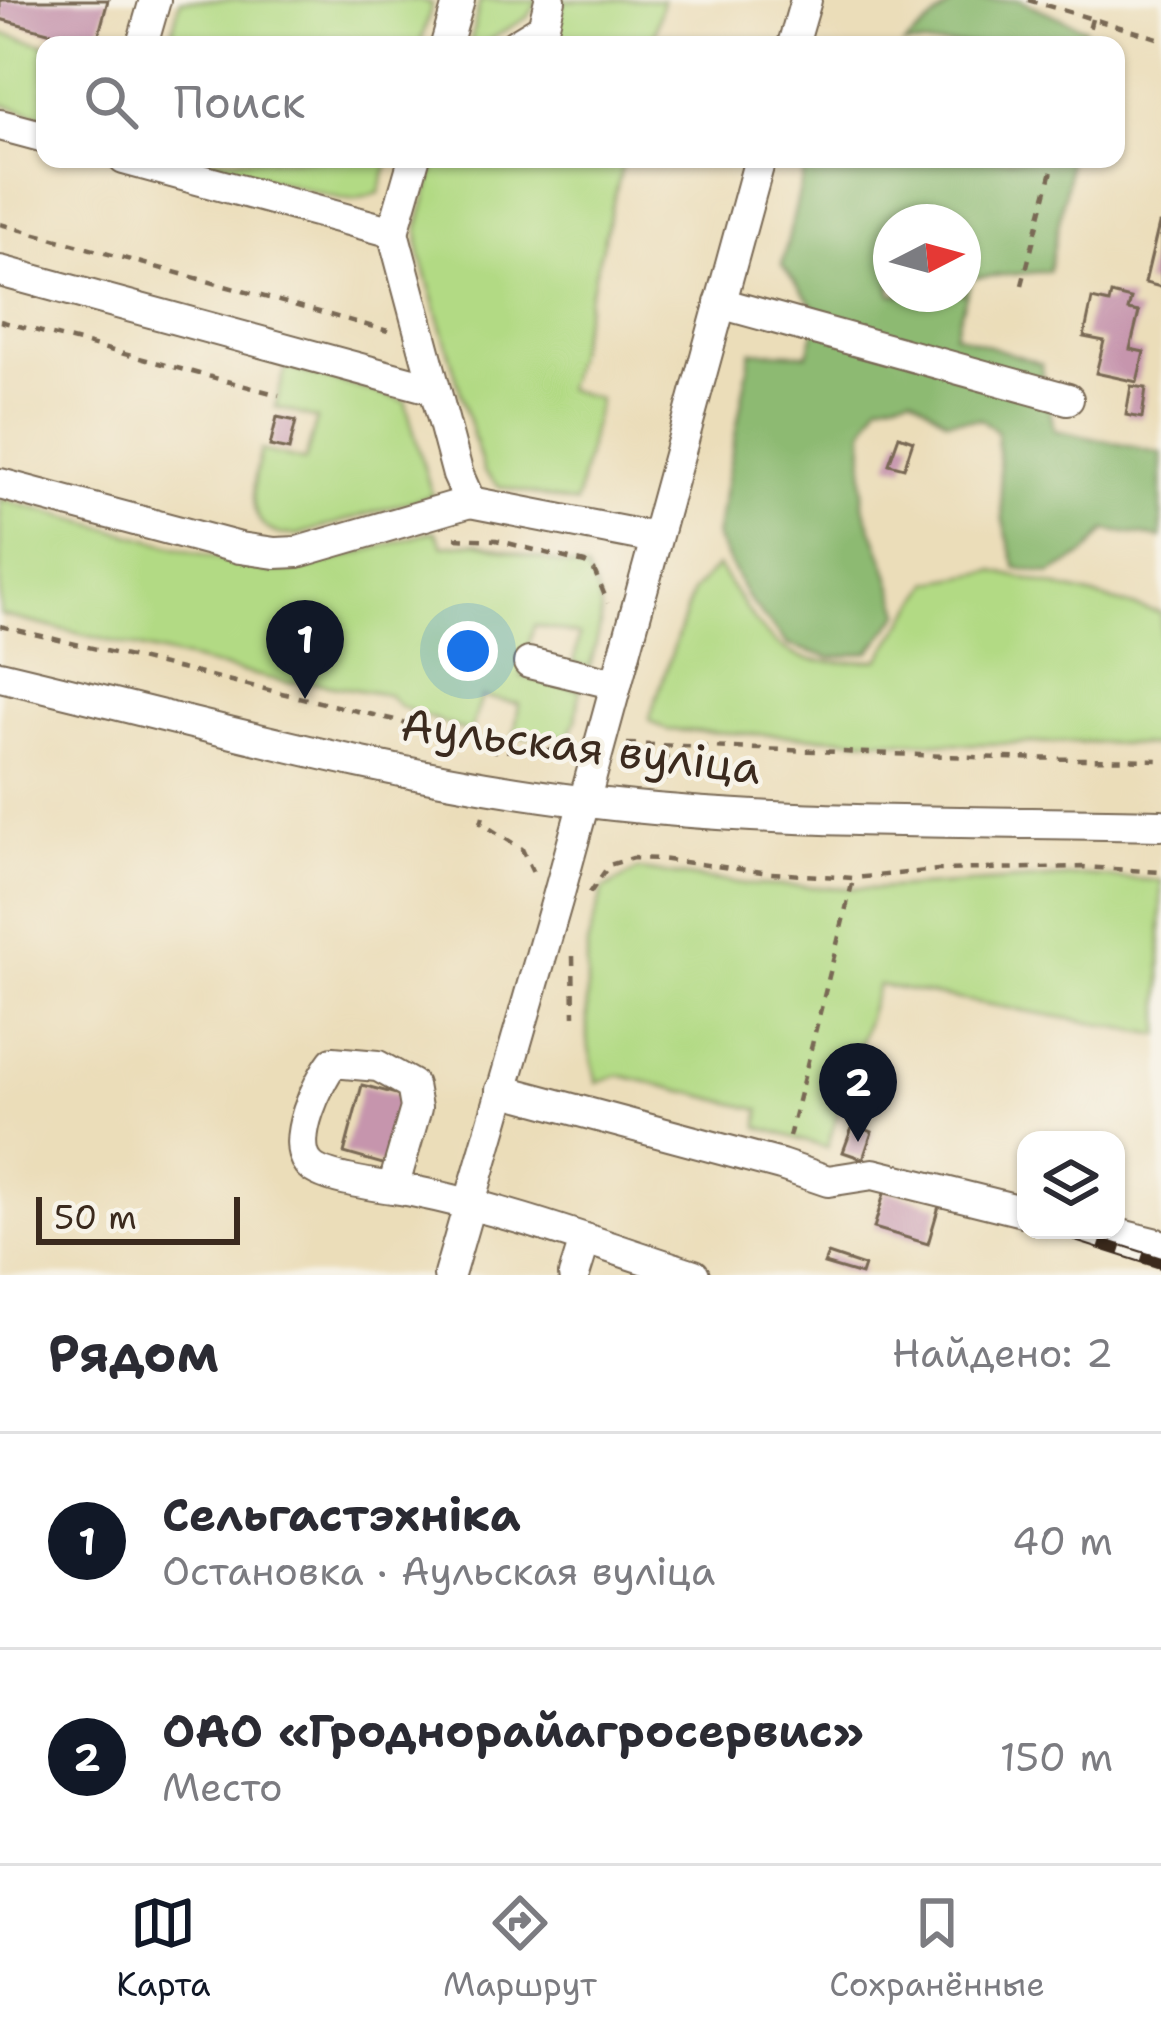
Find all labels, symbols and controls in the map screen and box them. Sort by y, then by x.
search box [36,36,1125,168]
icon: search [78,69,144,135]
text: Поиск [174,72,305,132]
north arrow [873,204,981,312]
pin: 1 [266,600,344,699]
your location [438,621,498,681]
street label: Аульская вуліца [398,694,764,798]
pin: 2 [819,1043,897,1142]
map controls [1017,1131,1125,1239]
button: layers [1017,1131,1125,1239]
scale bar [36,1191,240,1244]
text: 50 m [54,1195,137,1240]
text: Рядом [48,1319,219,1387]
text: Найдено: 2 [892,1327,1113,1379]
text: Сельгастэхніка [162,1485,521,1545]
text: 1 [78,1515,96,1567]
text: 40 m [1012,1515,1113,1567]
text: Остановка · Аульская вуліца [162,1545,715,1597]
text: ОАО «Гроднорайагросервис» [162,1701,864,1761]
text: 2 [73,1731,101,1783]
text: 150 m [1000,1731,1113,1783]
text: Место [162,1761,283,1813]
tab: Карта [116,1890,211,2007]
tab: Маршрут [443,1890,597,2007]
tab: Сохранённые [829,1890,1045,2007]

